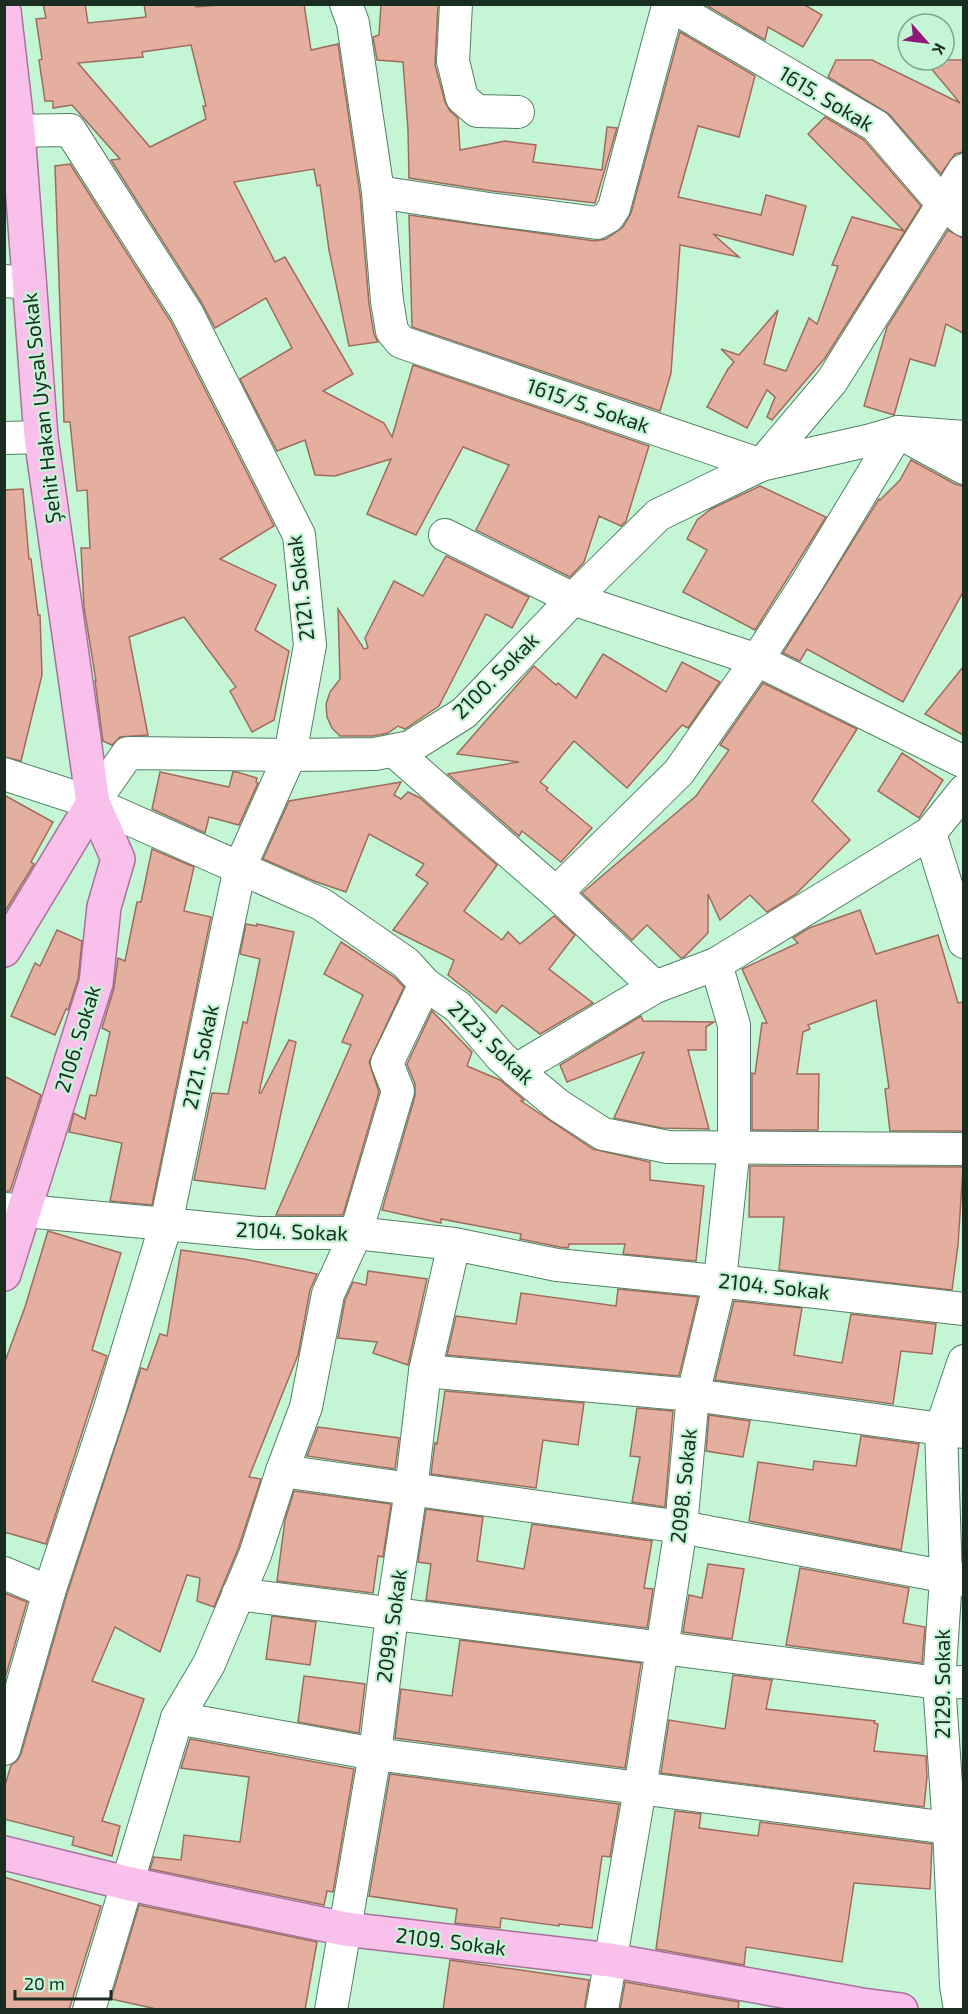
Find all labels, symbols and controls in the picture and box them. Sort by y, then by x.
north arrow [896,12,956,72]
text: K [929,40,950,59]
street label: 1615. Sokak [775,60,879,136]
street label: Şehit Hakan Uysal Sokak [16,291,67,525]
street label: 1615/5. Sokak [524,372,653,437]
street label: 2121. Sokak [281,534,318,643]
street label: 2100. Sokak [447,626,543,723]
street label: 2106. Sokak [48,982,105,1095]
street label: 2123. Sokak [444,995,540,1089]
street label: 2121. Sokak [176,1002,223,1111]
street label: 2104. Sokak [236,1216,349,1245]
street label: 2104. Sokak [717,1267,831,1304]
street label: 2098. Sokak [664,1427,701,1545]
street label: 2099. Sokak [370,1567,411,1684]
street label: 2129. Sokak [929,1629,954,1739]
street label: 2109. Sokak [395,1921,508,1960]
scale bar [15,1963,111,2001]
text: 20 m [24,1972,65,1994]

